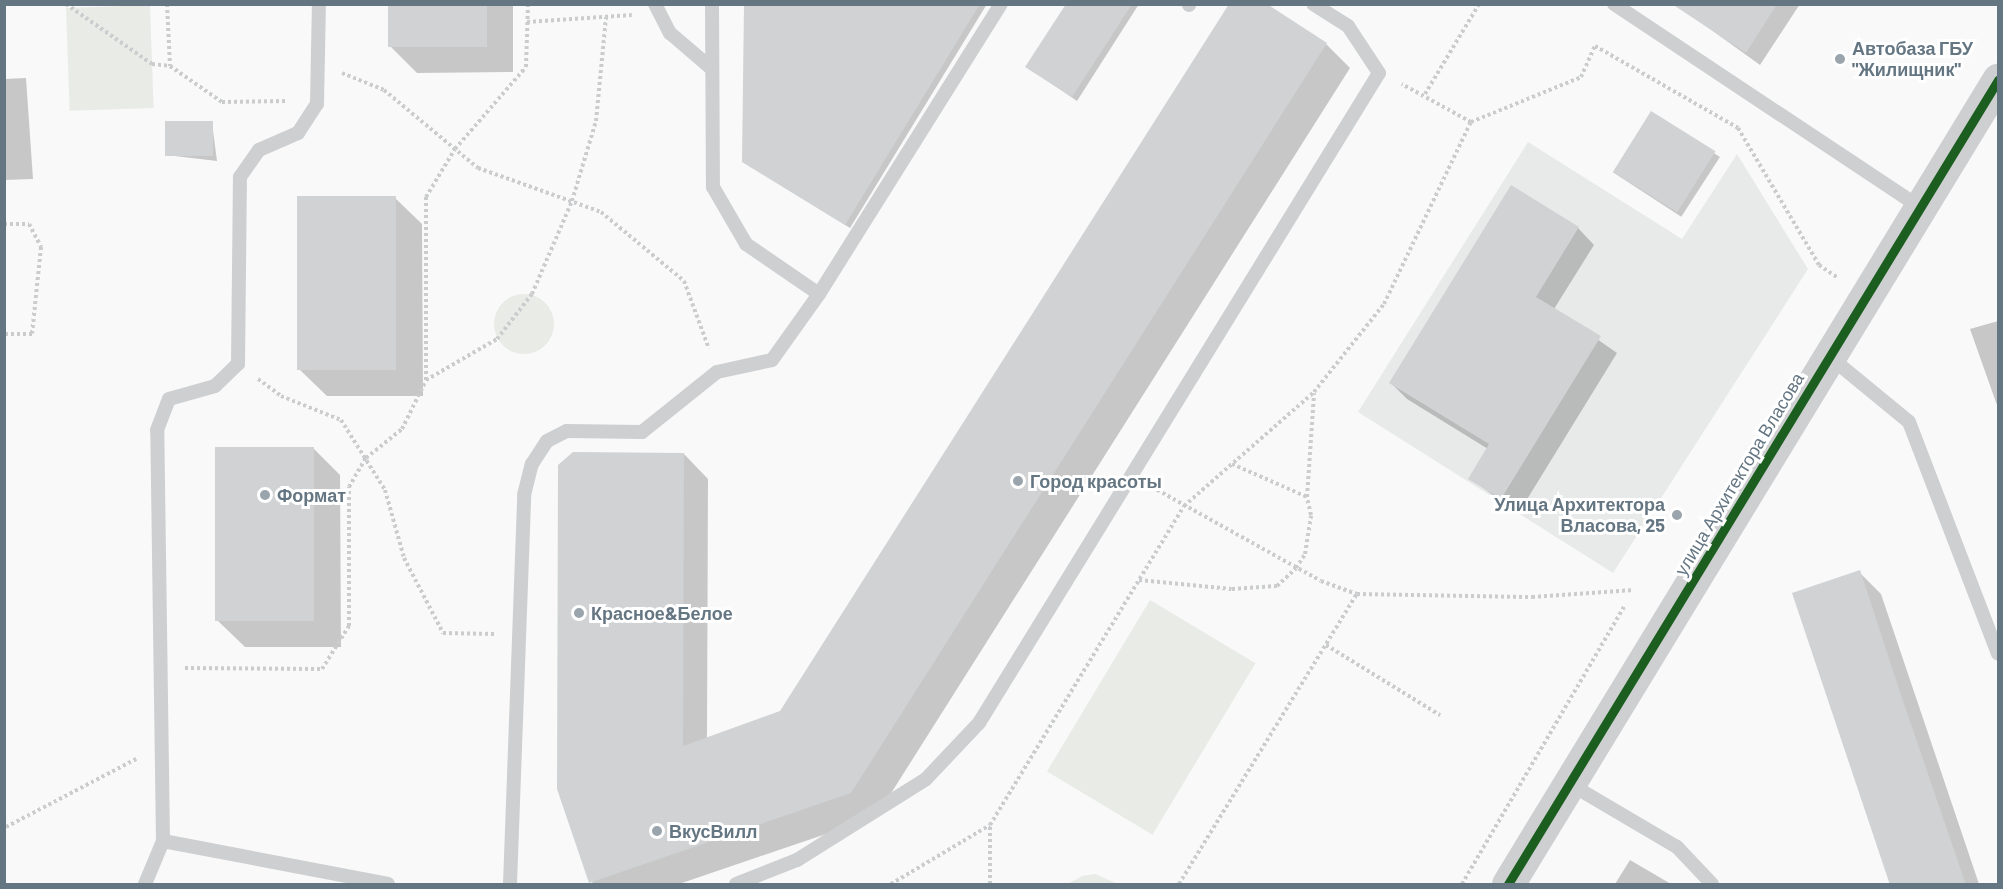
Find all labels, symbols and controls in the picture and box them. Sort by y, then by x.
place label: Автобаза ГБУ "Жилищник" [1852,38,1973,80]
marker: Автобаза ГБУ "Жилищник" [1833,52,1847,66]
street label: улица Архитектора Власова [1670,369,1808,579]
place label: Город красоты [1030,470,1162,492]
marker: Город красоты [1011,474,1025,488]
place label: Формат [277,484,346,506]
marker: Формат [258,488,272,502]
place label: Улица Архитектора Власова, 25 [1494,494,1665,536]
marker: Улица Архитектора Власова, 25 [1670,508,1684,522]
place label: Красное&Белое [591,602,733,624]
marker: Красное&Белое [572,606,586,620]
place label: ВкусВилл [669,820,758,842]
marker: ВкусВилл [650,824,664,838]

